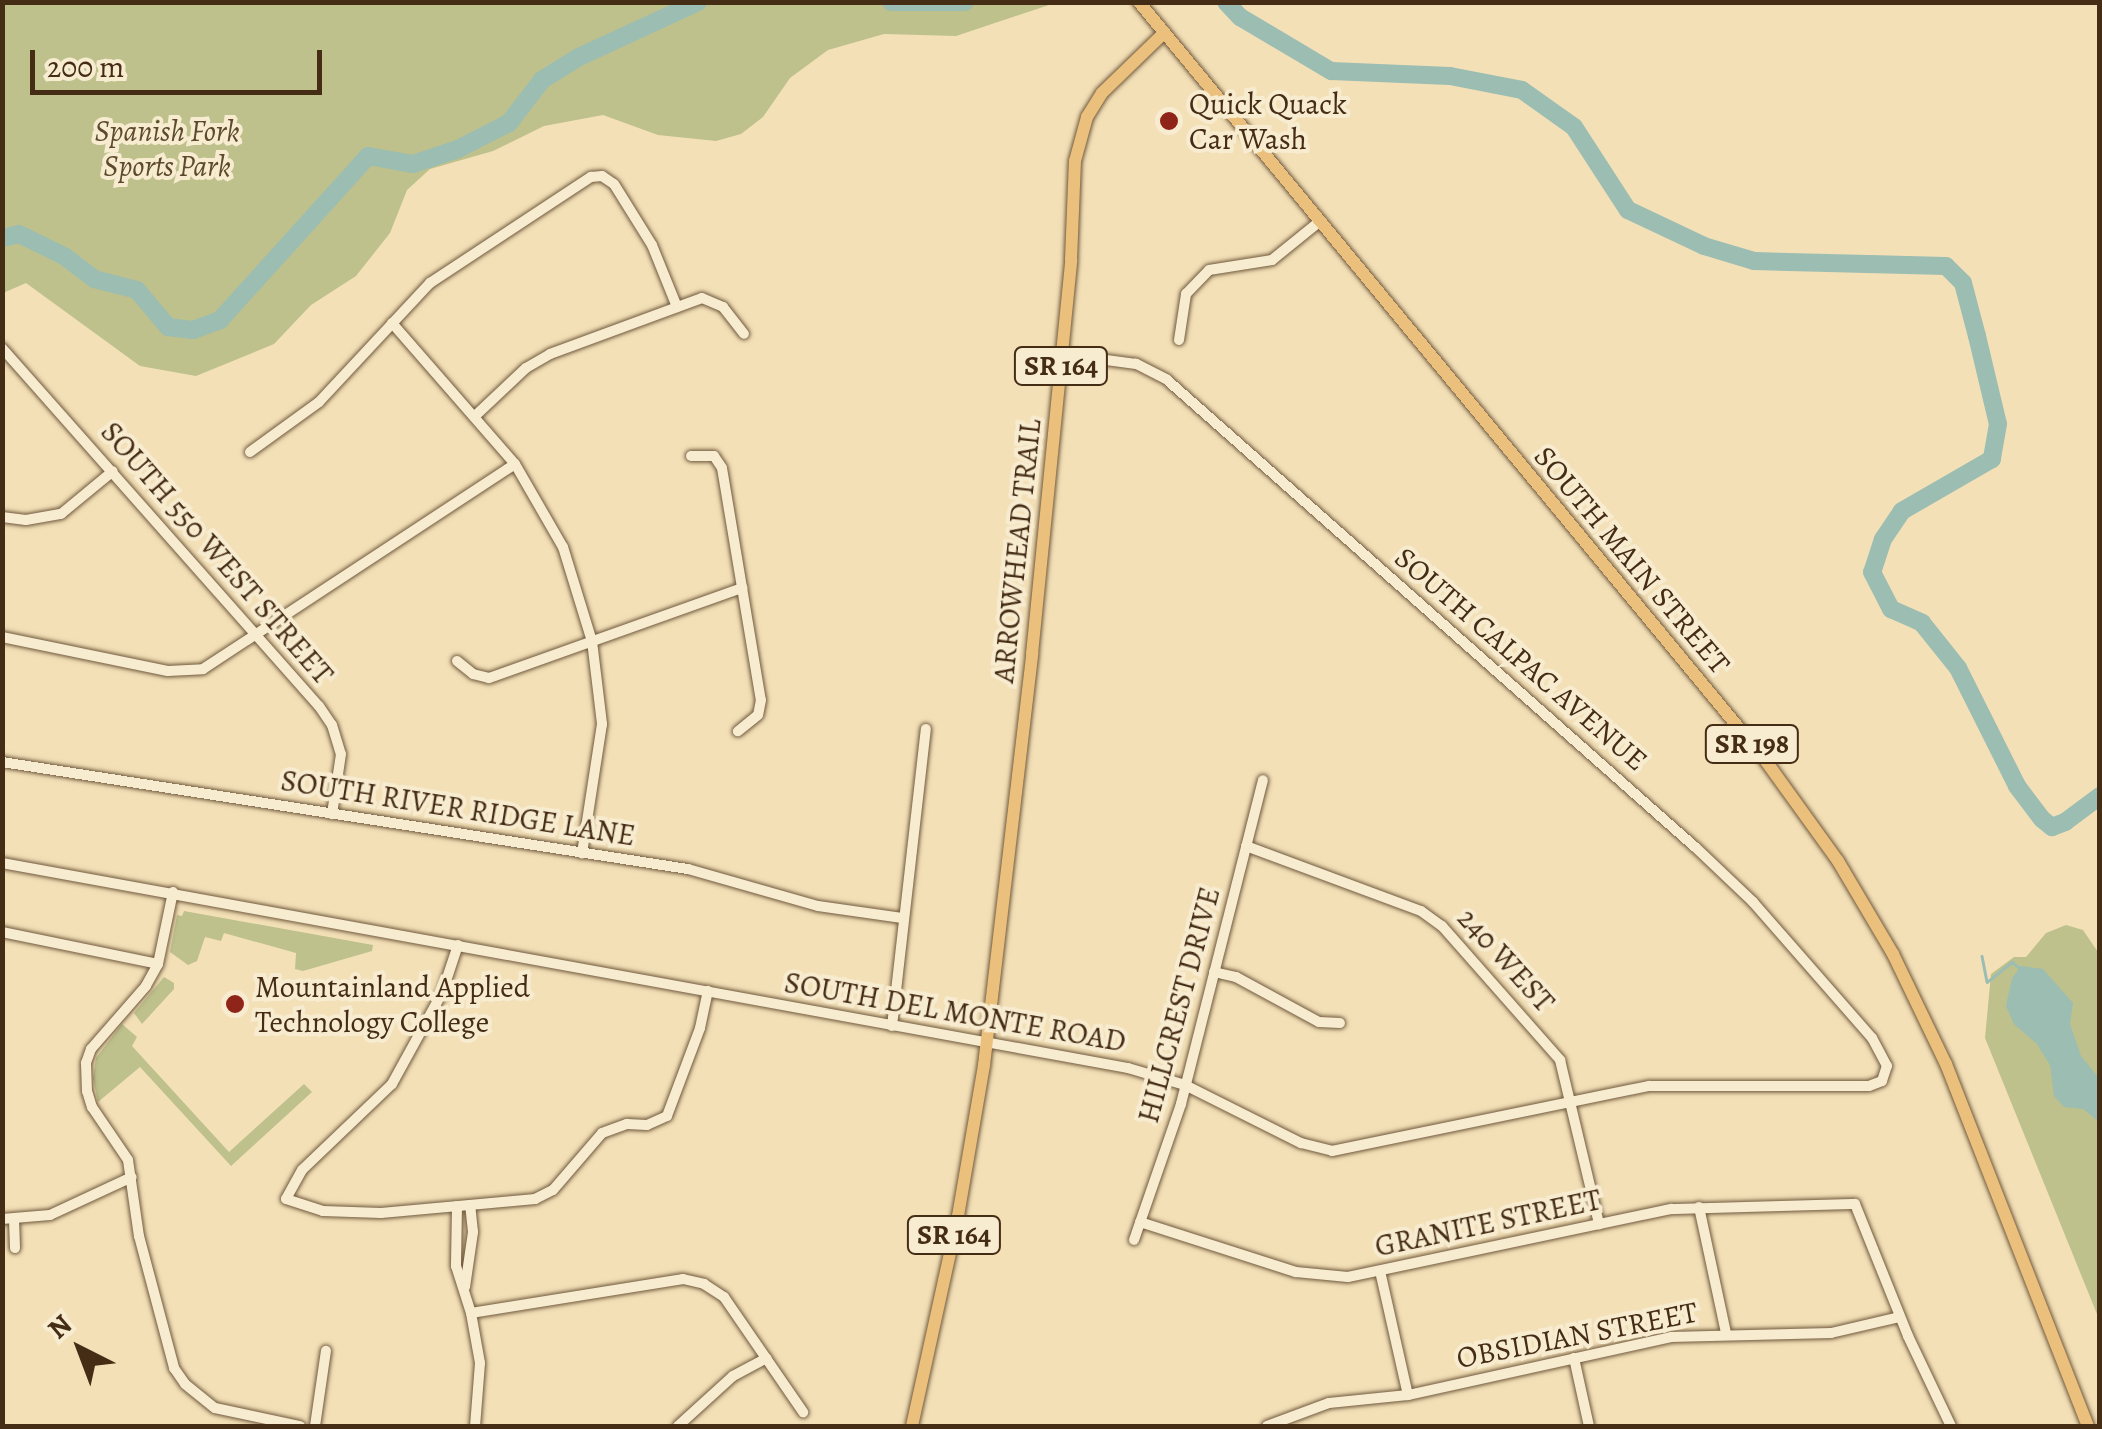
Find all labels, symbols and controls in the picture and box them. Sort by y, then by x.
scale bar [35,30,328,92]
text: 200 m [47,47,124,87]
place label: Quick Quack Car Wash [1189,86,1347,156]
marker: Quick Quack Car Wash [1158,110,1180,132]
park label: Spanish Fork Sports Park [94,113,240,184]
road number: SR 164 [1014,343,1108,389]
street label: SOUTH 550 WEST STREET [93,414,341,692]
street label: ARROWHEAD TRAIL [985,417,1049,685]
street label: SOUTH MAIN STREET [1526,439,1738,681]
street label: SOUTH CALPAC AVENUE [1387,540,1655,778]
road number: SR 198 [1704,721,1800,767]
street label: SOUTH RIVER RIDGE LANE [278,762,638,854]
street label: HILLCREST DRIVE [1130,883,1228,1127]
street label: 240 WEST [1450,900,1562,1020]
street label: SOUTH DEL MONTE ROAD [782,964,1128,1060]
place label: Mountainland Applied Technology College [255,969,530,1040]
marker: Mountainland Applied Technology College [224,993,246,1015]
street label: GRANITE STREET [1372,1181,1604,1265]
road number: SR 164 [906,1212,1002,1258]
street label: OBSIDIAN STREET [1454,1294,1700,1376]
north arrow [30,1299,130,1399]
text: N [40,1306,80,1348]

